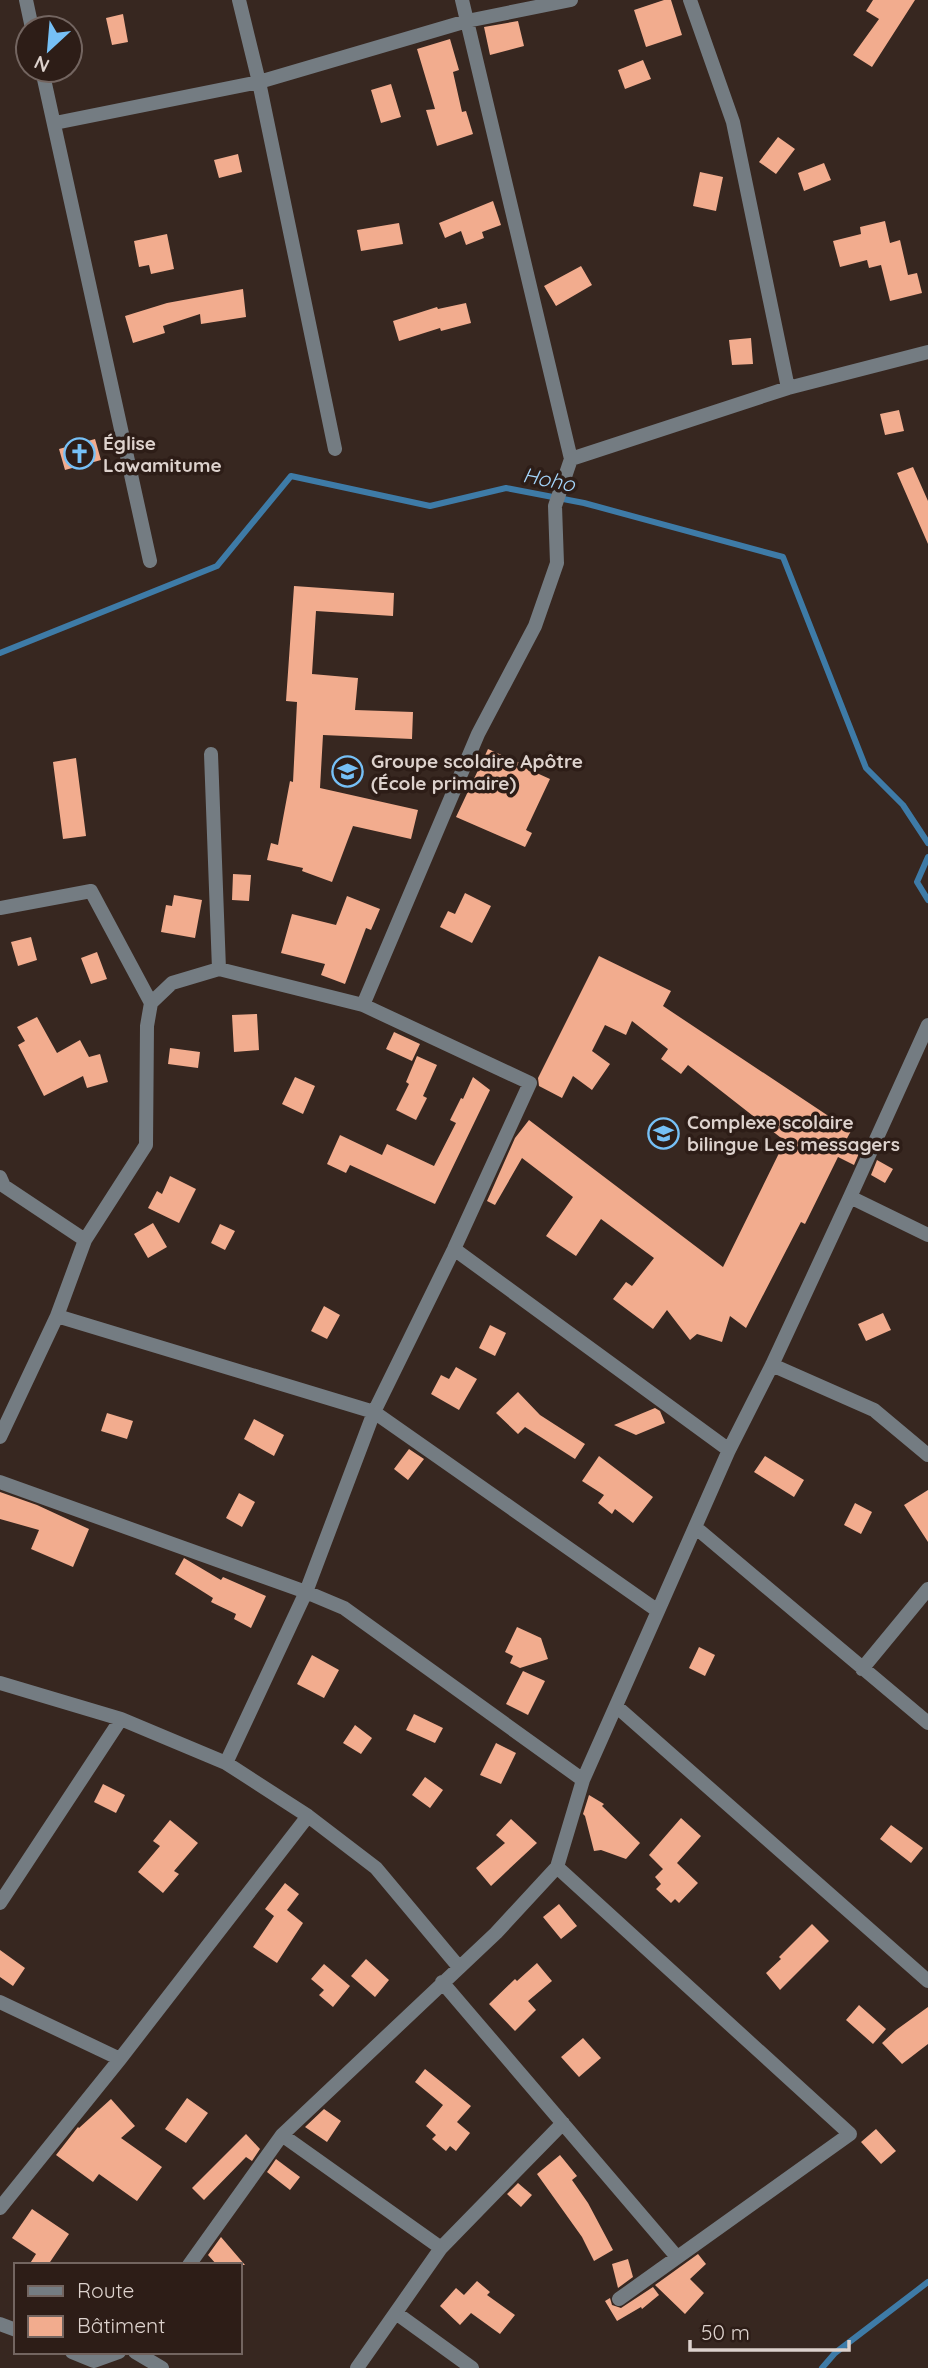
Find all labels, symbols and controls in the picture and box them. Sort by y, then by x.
north arrow [14,14,84,84]
text: N [30,50,53,78]
place label: Église Lawamitume [103,431,222,477]
church icon: Église Lawamitume [63,437,97,471]
water label: Hoho [521,461,578,497]
place label: Groupe scolaire Apôtre (École primaire) [371,749,583,795]
school or university icon: Groupe scolaire Apôtre (École primaire) [331,755,365,789]
place label: Complexe scolaire bilingue Les messagers [687,1110,900,1156]
school or university icon: Complexe scolaire bilingue Les messagers [647,1116,681,1150]
legend [14,2263,242,2354]
text: Route [77,2277,134,2303]
scale bar [690,2308,849,2352]
text: Bâtiment [77,2312,165,2338]
text: 50 m [701,2319,750,2345]

